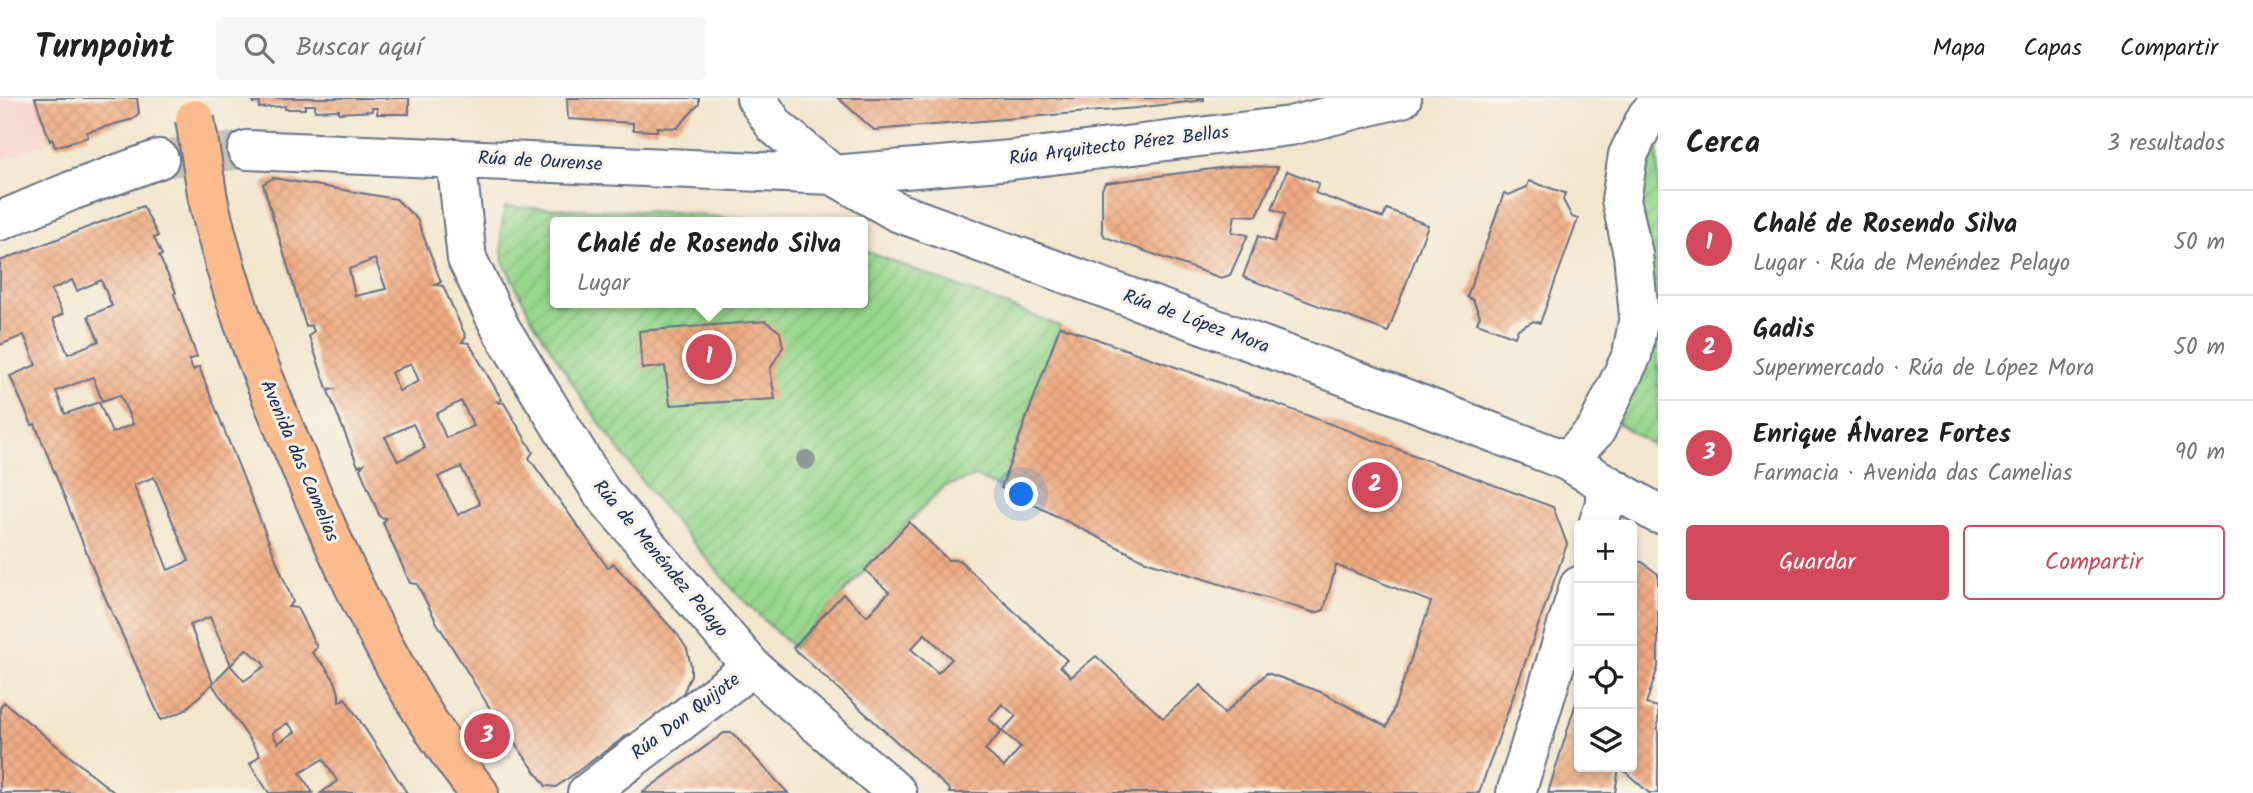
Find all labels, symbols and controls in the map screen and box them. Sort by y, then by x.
search box [216,17,706,80]
text: Turnpoint [35,22,174,75]
text: Buscar aquí [296,27,422,69]
icon: search [240,29,278,67]
text: Mapa [1933,29,1985,68]
text: Capas [2023,29,2082,68]
text: Compartir [2120,29,2218,68]
street label: Rúa Arquitecto Pérez Bellas [1007,118,1231,174]
text: Cerca [1686,120,1760,168]
text: 3 resultados [2107,126,2225,162]
street label: Rúa de Ourense [477,144,604,180]
text: Chalé de Rosendo Silva [1753,204,2017,246]
popup [550,217,868,308]
text: Chalé de Rosendo Silva [577,224,841,266]
text: 1 [1706,225,1712,261]
text: 50 m [2174,225,2225,261]
text: Lugar · Rúa de Menéndez Pelayo [1753,246,2070,282]
text: Lugar [577,266,630,302]
street label: Rúa de López Mora [1119,282,1273,362]
text: Gadis [1753,309,1815,351]
text: 2 [1702,330,1716,366]
text: 50 m [2174,330,2225,366]
pin: 1 [686,331,732,383]
text: Supermercado · Rúa de López Mora [1753,351,2094,387]
street label: Avenida das Camelias [251,375,347,547]
text: Enrique Álvarez Fortes [1753,414,2011,456]
text: 3 [1703,435,1715,471]
text: 90 m [2175,435,2225,471]
text: Farmacia · Avenida das Camelias [1753,456,2072,492]
pin: 2 [1352,459,1398,511]
street label: Rúa de Menéndez Pelayo [585,473,735,645]
your location [1004,477,1038,511]
map controls [1574,520,1637,772]
button: + [1574,520,1637,583]
button: Guardar [1686,525,1949,600]
button: Compartir [1963,525,2225,600]
button: − [1574,583,1637,646]
button: locate [1574,646,1637,709]
street label: Rúa Don Quijote [625,665,748,768]
button: layers [1574,709,1637,772]
pin: 3 [464,710,510,762]

